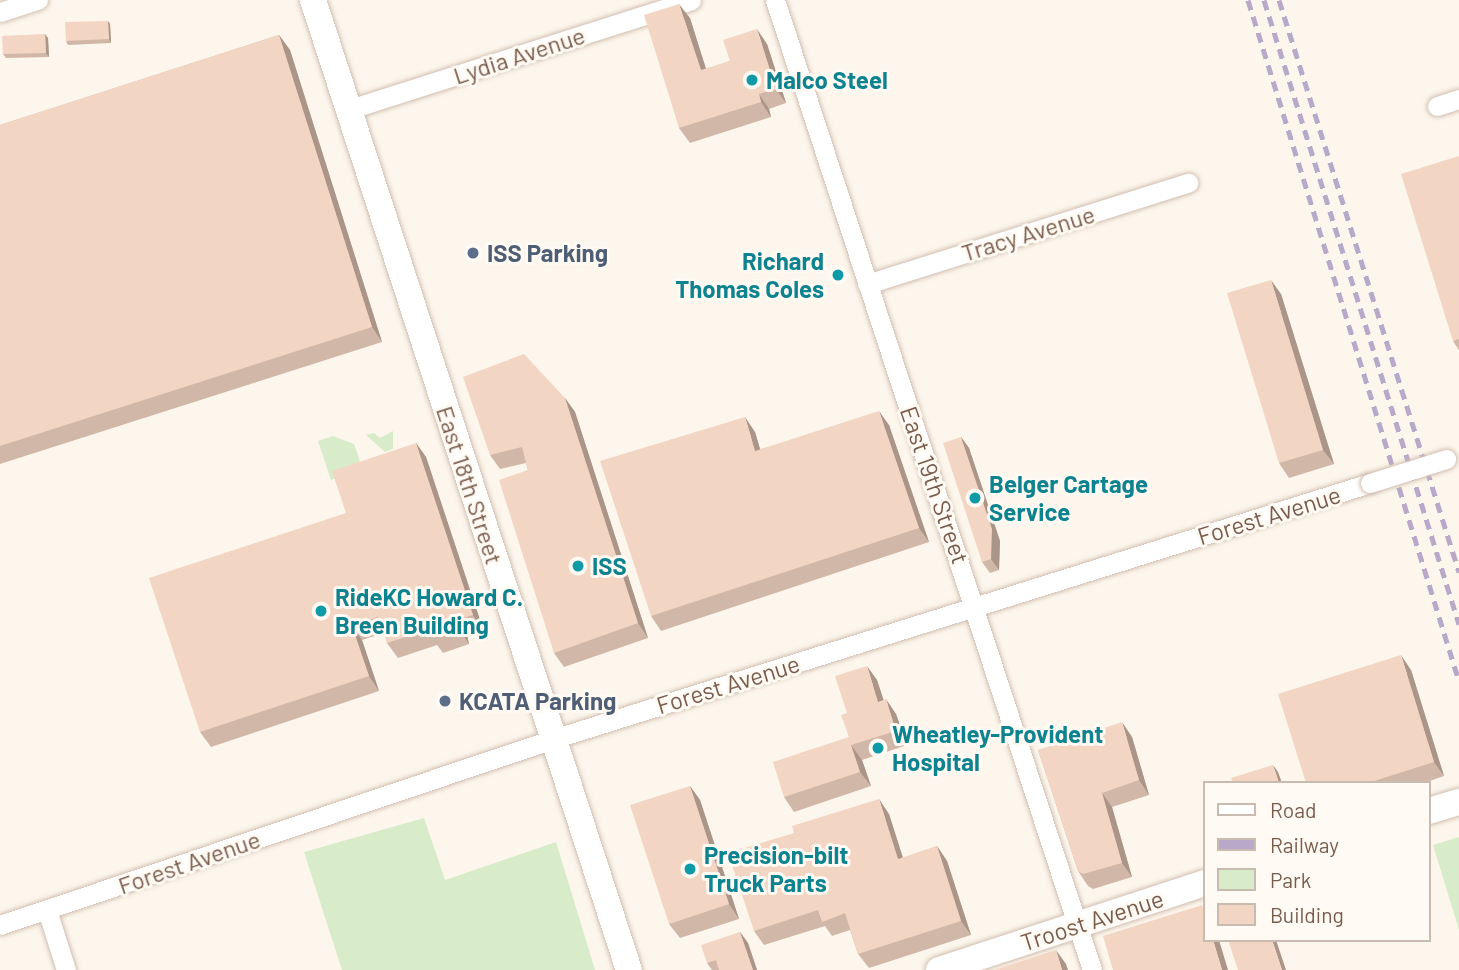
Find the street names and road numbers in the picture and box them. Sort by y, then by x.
street label: Lydia Avenue [450,20,588,90]
street label: Tracy Avenue [958,199,1098,267]
street label: East 18th Street [431,402,509,568]
street label: East 19th Street [895,402,975,568]
street label: Forest Avenue [1194,480,1344,550]
street label: Forest Avenue [653,649,803,719]
street label: Forest Avenue [114,824,264,900]
street label: Troost Avenue [1017,883,1167,957]

